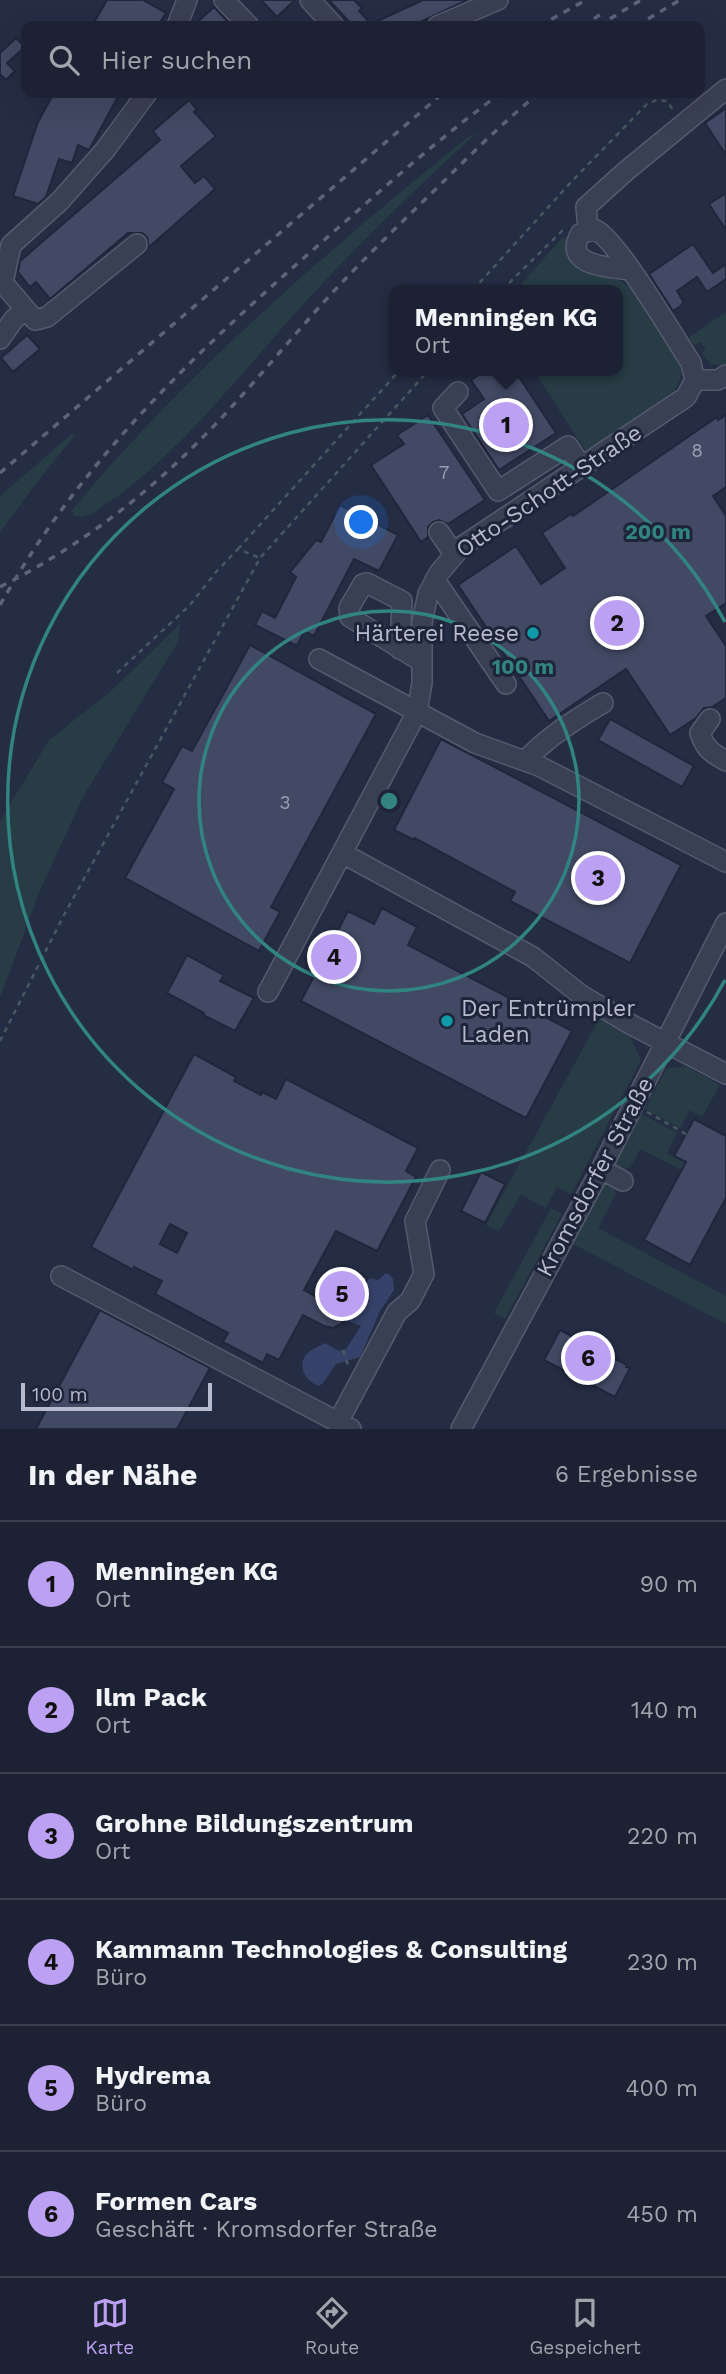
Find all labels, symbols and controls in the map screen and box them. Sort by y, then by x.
search box [21,21,705,98]
icon: search [45,41,83,79]
text: Hier suchen [101,45,252,75]
popup [389,285,623,376]
text: Menningen KG [414,302,598,332]
text: Ort [414,332,450,359]
pin: 1 [483,399,529,451]
street label: Otto-Schott-Straße [451,419,647,563]
house number: 8 [691,439,703,462]
house number: 7 [439,461,449,484]
your location [344,505,378,539]
text: 200 m [625,519,691,544]
pin: 2 [594,597,640,649]
place label: Härterei Reese [355,620,519,647]
marker: Härterei Reese [525,625,541,641]
text: 100 m [492,654,554,679]
centre of rings [377,789,401,813]
house number: 3 [279,791,291,814]
pin: 3 [575,852,621,904]
pin: 4 [311,931,357,983]
place label: Der Entrümpler Laden [461,995,636,1048]
marker: Der Entrümpler Laden [439,1013,455,1029]
street label: Kromsdorfer Straße [531,1073,659,1281]
pin: 5 [319,1268,365,1320]
pin: 6 [565,1332,611,1384]
scale bar [21,1380,212,1412]
text: 100 m [32,1383,88,1406]
text: In der Nähe [28,1457,197,1492]
text: 6 Ergebnisse [555,1461,698,1488]
text: Menningen KG [95,1556,278,1586]
text: 1 [46,1571,56,1598]
text: 90 m [640,1571,698,1598]
text: Ort [95,1586,130,1613]
text: Ilm Pack [95,1682,207,1712]
text: 2 [44,1697,58,1724]
text: 140 m [631,1697,698,1724]
text: Ort [95,1712,130,1739]
text: Grohne Bildungszentrum [95,1808,413,1838]
text: 3 [44,1823,58,1850]
text: 220 m [627,1823,698,1850]
text: Ort [95,1838,130,1865]
text: Kammann Technologies & Consulting [95,1934,567,1964]
text: 4 [44,1949,58,1976]
text: 230 m [627,1949,698,1976]
text: Büro [95,1964,147,1991]
text: Hydrema [95,2060,211,2090]
text: 5 [44,2075,58,2102]
text: 400 m [626,2075,698,2102]
text: Büro [95,2090,147,2117]
text: Formen Cars [95,2186,257,2216]
text: 6 [44,2201,58,2228]
text: 450 m [626,2201,698,2228]
text: Geschäft · Kromsdorfer Straße [95,2216,438,2243]
tab: Karte [85,2294,134,2359]
tab: Route [305,2294,359,2359]
tab: Gespeichert [530,2294,641,2359]

